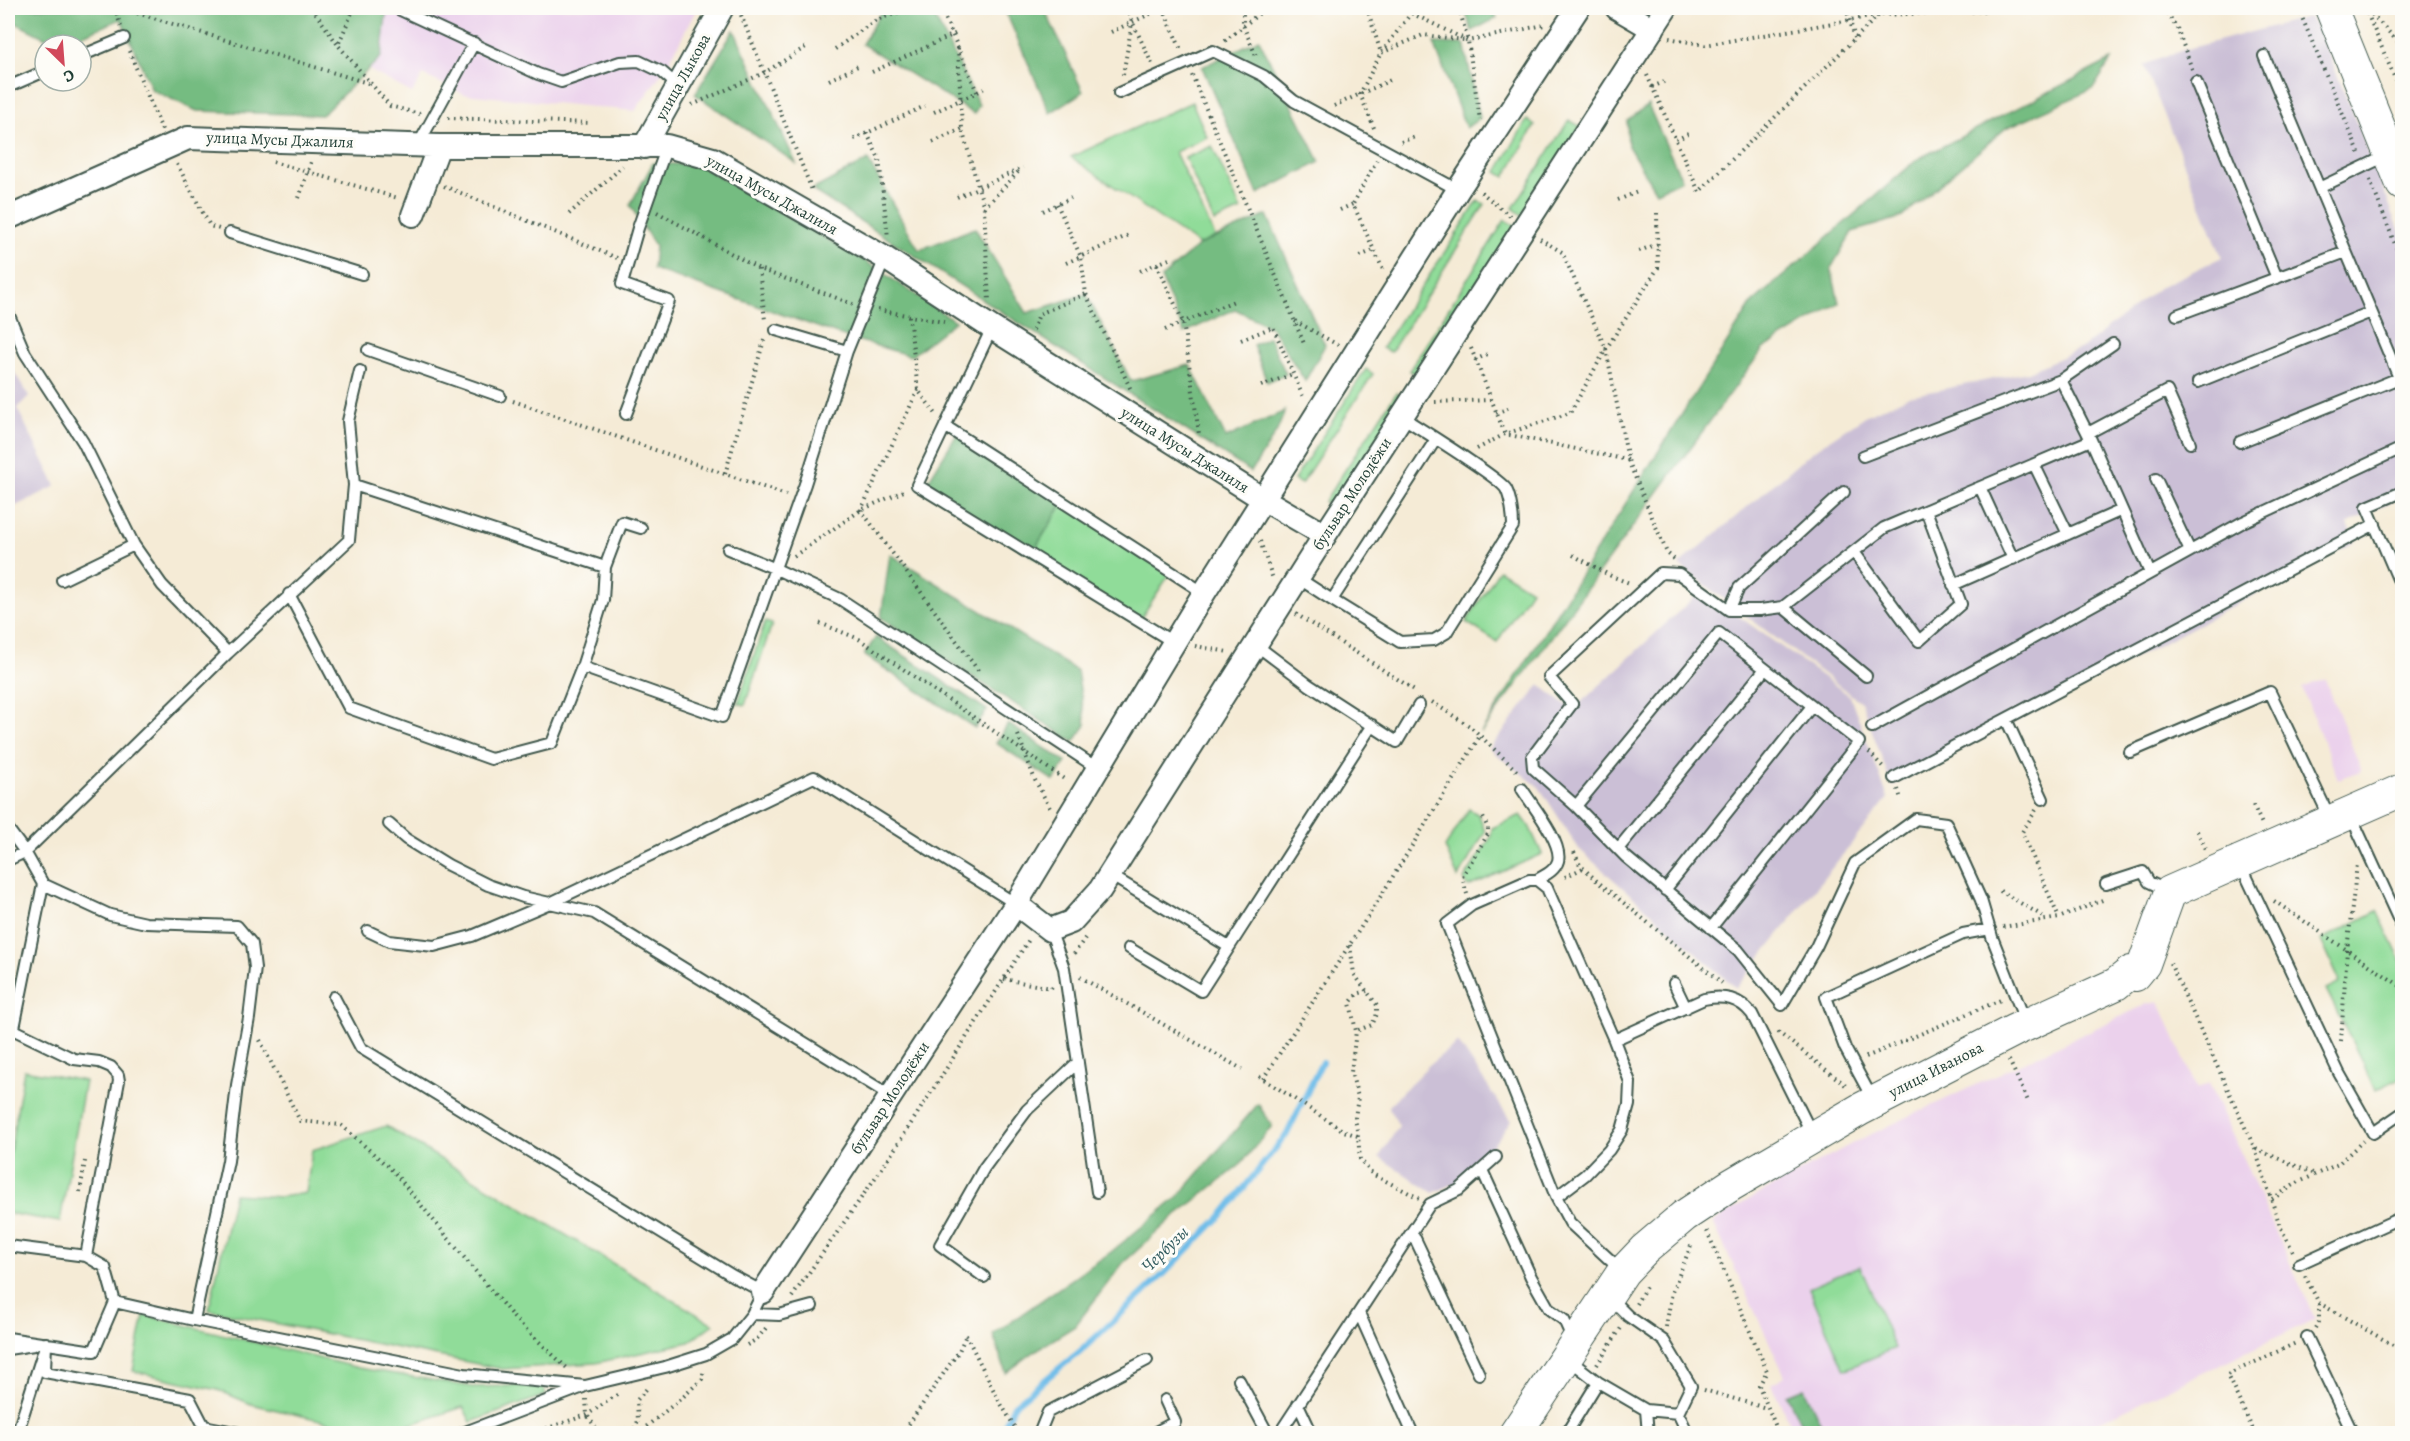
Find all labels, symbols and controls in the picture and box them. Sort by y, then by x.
street label: улица Лыкова [650,29,716,125]
north arrow [33,33,93,93]
text: С [60,64,78,88]
street label: улица Мусы Джалиля [205,126,354,154]
street label: улица Мусы Джалиля [701,149,842,240]
street label: улица Мусы Джалиля [1116,401,1254,499]
street label: бульвар Молодёжи [1307,433,1397,555]
street label: улица Иванова [1884,1036,1988,1104]
street label: бульвар Молодёжи [845,1037,935,1159]
water label: Чербузы [1136,1220,1194,1277]

